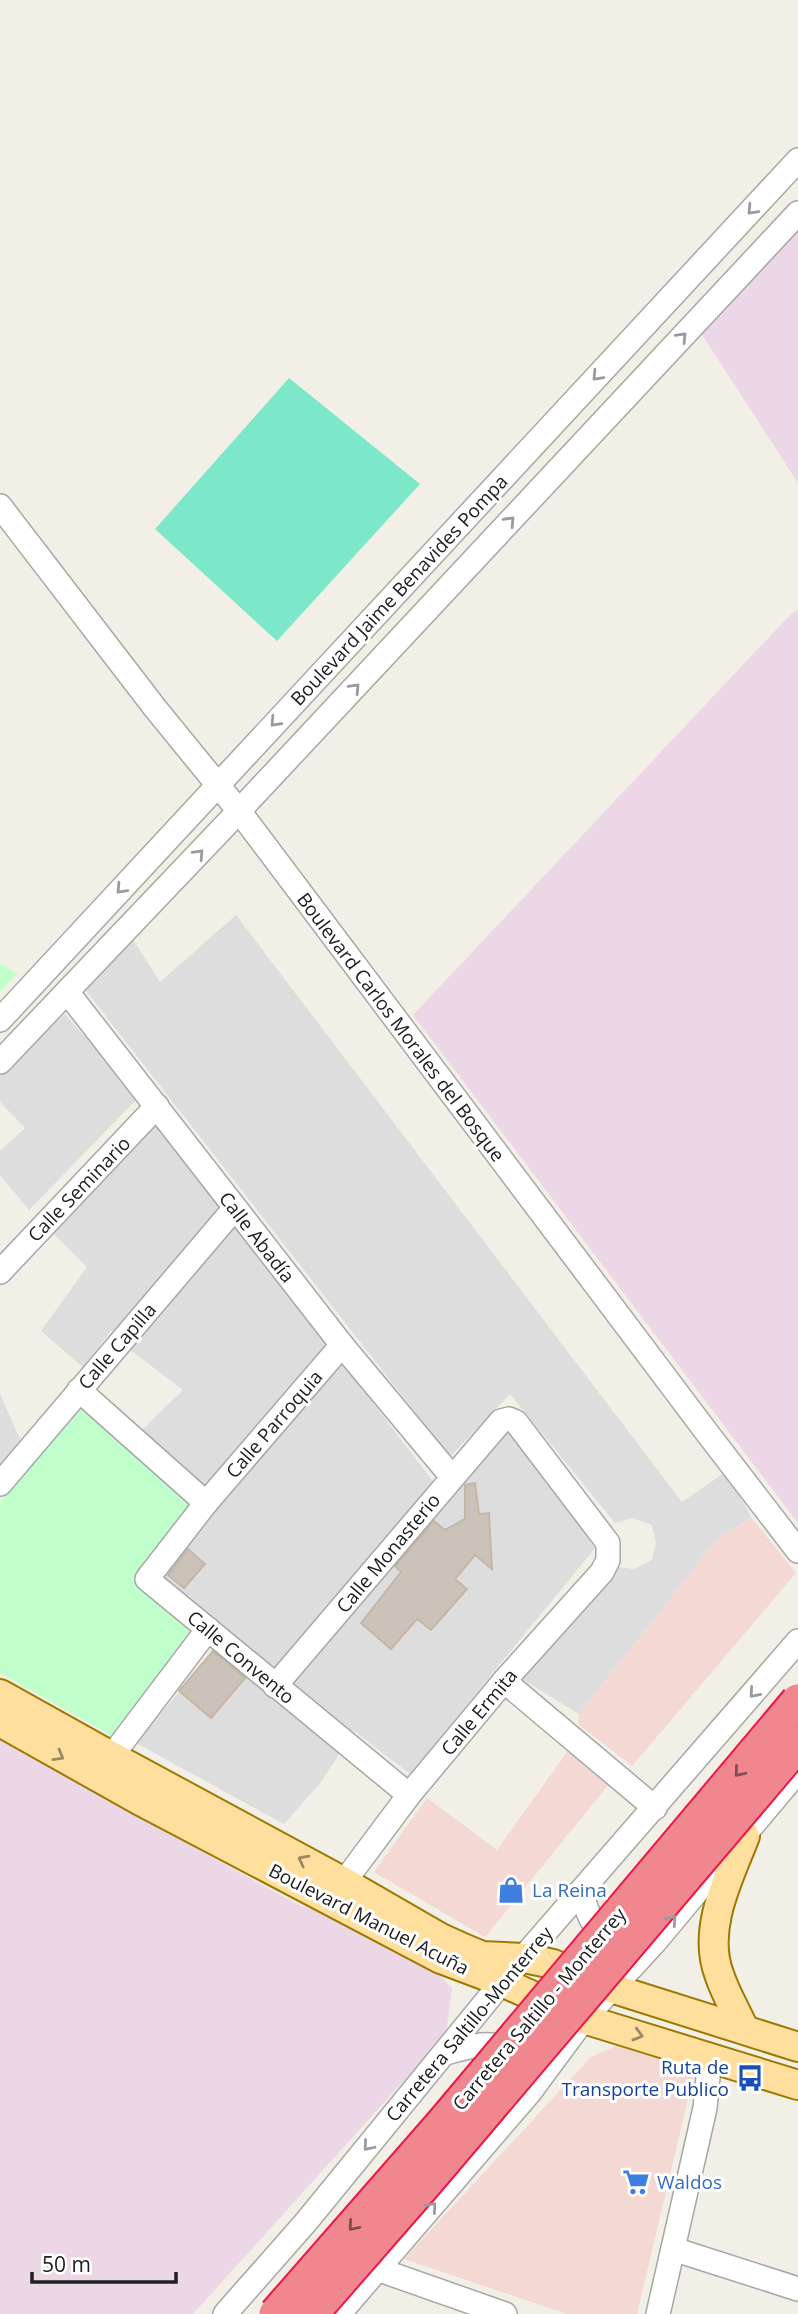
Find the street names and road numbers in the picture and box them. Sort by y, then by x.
street label: Boulevard Jaime Benavides Pompa [285,469,513,711]
street label: Boulevard Carlos Morales del Bosque [291,887,511,1167]
street label: Calle Seminario [22,1131,136,1247]
street label: Calle Abadía [213,1186,301,1288]
street label: Calle Capilla [72,1297,162,1395]
street label: Calle Parroquia [220,1364,328,1484]
street label: Calle Monasterio [330,1488,446,1618]
street label: Calle Convento [182,1604,300,1710]
street label: Calle Ermita [435,1663,523,1761]
street label: Boulevard Manuel Acuña [264,1857,474,1981]
street label: Carretera Saltillo - Monterrey [446,1902,632,2116]
street label: Carretera Saltillo-Monterrey [380,1921,559,2127]

